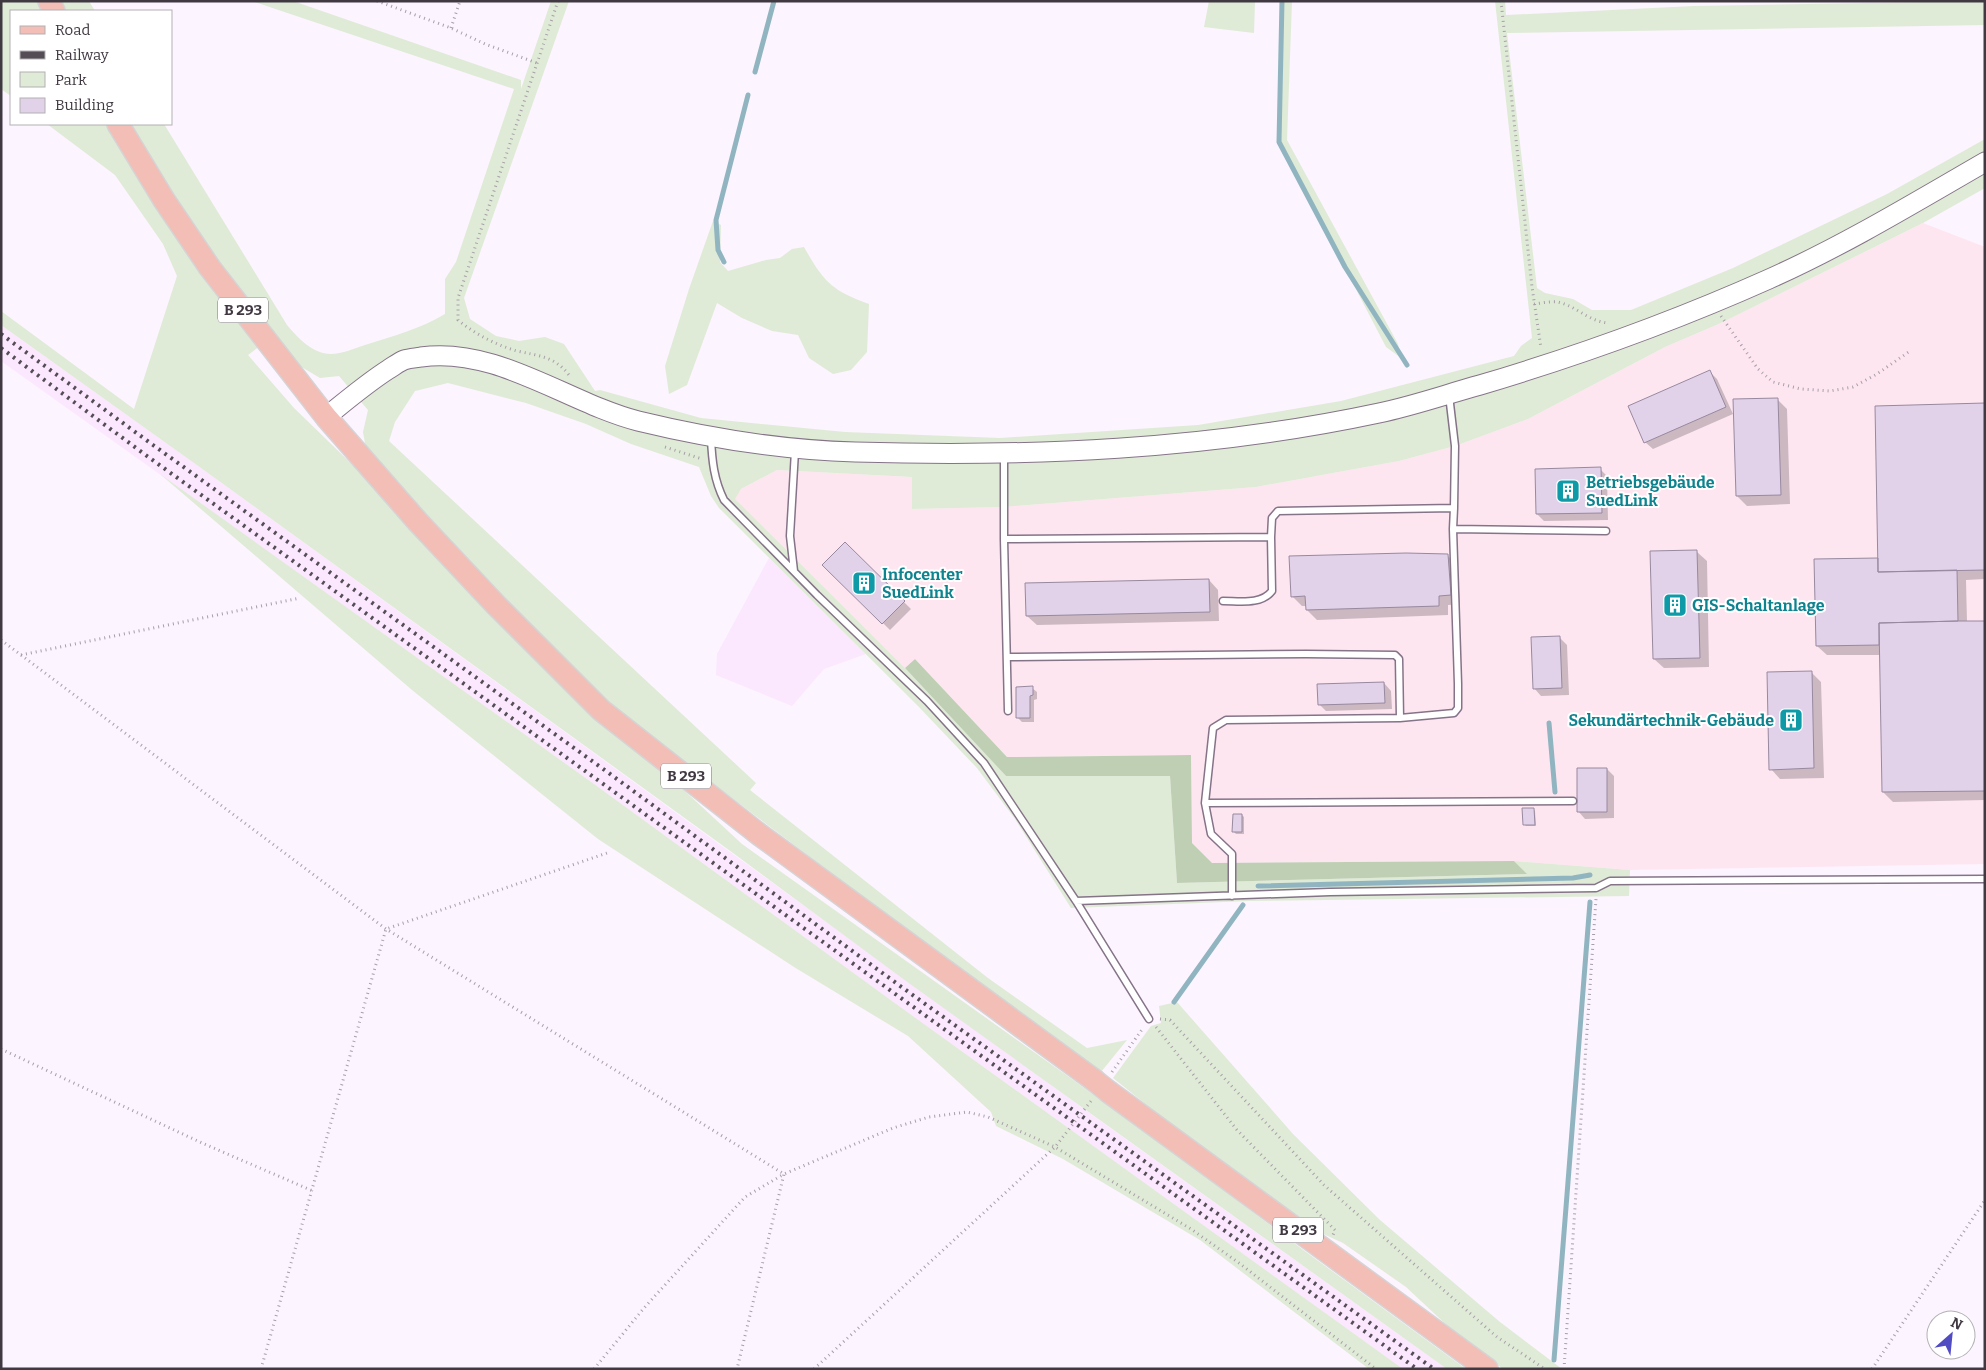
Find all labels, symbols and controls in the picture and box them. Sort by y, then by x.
legend [10,10,172,125]
text: Road [55,21,90,39]
text: Railway [55,46,109,64]
text: Park [55,71,87,89]
text: Building [55,96,114,114]
road number: B 293 [218,298,268,322]
place label: Betriebsgebäude SuedLink [1586,473,1715,510]
building icon: Betriebsgebäude SuedLink [1555,478,1581,504]
place label: Infocenter SuedLink [882,565,963,602]
building icon: Infocenter SuedLink [851,570,877,596]
building icon: GIS-Schaltanlage [1662,592,1688,618]
place label: GIS-Schaltanlage [1692,596,1825,615]
building icon: Sekundärtechnik-Gebäude [1778,707,1804,733]
place label: Sekundärtechnik-Gebäude [1568,711,1774,730]
road number: B 293 [661,764,711,788]
road number: B 293 [1273,1218,1323,1242]
north arrow [1926,1310,1976,1360]
text: N [1948,1314,1966,1334]

